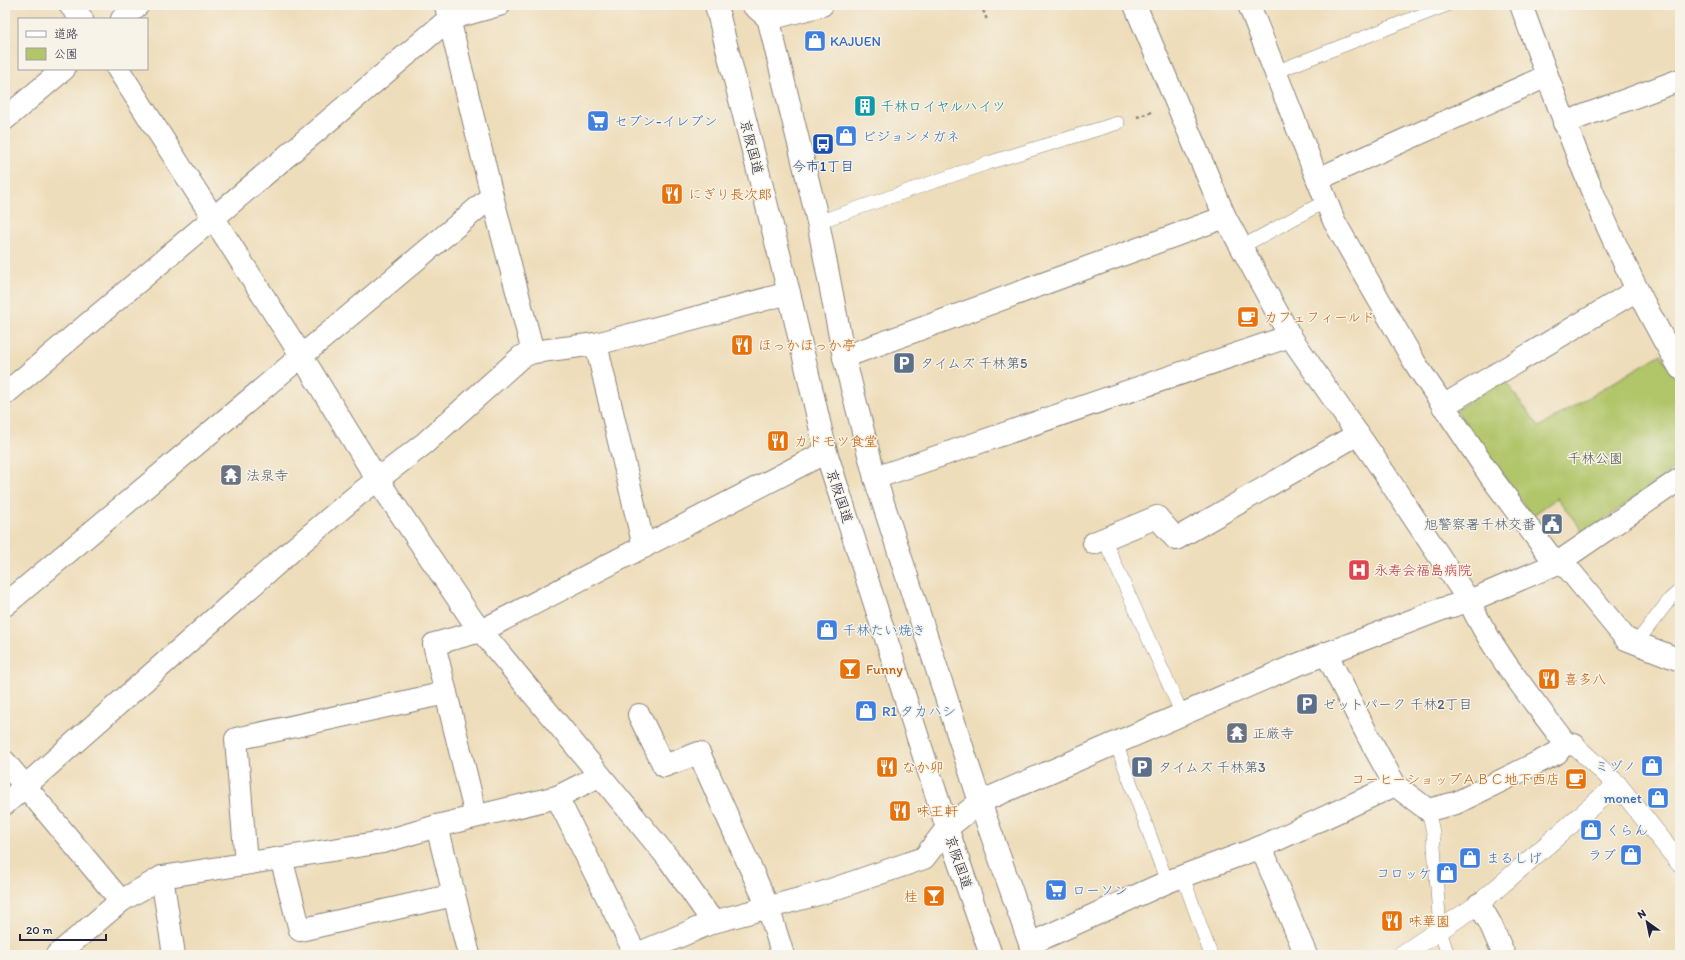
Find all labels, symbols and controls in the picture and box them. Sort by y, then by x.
legend [18,18,148,70]
text: 道路 [54,27,78,41]
shop icon: KAJUEN [802,28,828,54]
place label: KAJUEN [830,33,881,50]
text: 公園 [54,47,78,61]
building icon: 千林ロイヤルハイツ [852,93,878,119]
place label: 千林ロイヤルハイツ [880,98,1006,115]
supermarket icon: セブン-イレブン [585,108,611,134]
place label: セブン-イレブン [614,113,718,130]
street label: 京阪国道 [736,118,767,176]
shop icon: ビジョンメガネ [833,123,859,149]
place label: ビジョンメガネ [862,128,960,145]
bus stop icon: 今市1丁目 [810,131,836,157]
place label: 今市1丁目 [792,158,854,175]
restaurant icon: にぎり長次郎 [659,181,685,207]
place label: にぎり長次郎 [688,186,772,203]
cafe icon: カフェフィールド [1235,304,1261,330]
place label: カフェフィールド [1264,309,1375,326]
restaurant icon: ほっかほっか亭 [729,332,755,358]
place label: ほっかほっか亭 [758,337,856,354]
parking icon: タイムズ 千林第5 [891,350,917,376]
place label: タイムズ 千林第5 [920,355,1027,372]
restaurant icon: カドモツ食堂 [765,428,791,454]
place label: カドモツ食堂 [794,433,878,450]
park label: 千林公園 [1567,450,1623,467]
temple icon: 法泉寺 [218,462,244,488]
place label: 法泉寺 [246,467,288,484]
street label: 京阪国道 [823,467,856,525]
public building icon: 旭警察署千林交番 [1539,511,1565,537]
place label: 旭警察署千林交番 [1424,516,1536,533]
hospital icon: 永寿会福島病院 [1346,557,1372,583]
place label: 永寿会福島病院 [1374,562,1472,579]
shop icon: 千林たい焼き [814,617,840,643]
place label: 千林たい焼き [842,622,926,639]
bar icon: Funny [837,656,863,682]
place label: Funny [866,661,903,678]
restaurant icon: 喜多八 [1536,666,1562,692]
place label: 喜多八 [1564,671,1606,688]
parking icon: ゼットパーク 千林2丁目 [1294,691,1320,717]
place label: ゼットパーク 千林2丁目 [1322,696,1473,713]
shop icon: R1 タカハシ [853,698,879,724]
place label: R1 タカハシ [882,703,956,720]
temple icon: 正厳寺 [1224,720,1250,746]
place label: 正厳寺 [1252,725,1294,742]
shop icon: ミヅノ [1639,753,1665,779]
restaurant icon: なか卯 [874,754,900,780]
parking icon: タイムズ 千林第3 [1129,754,1155,780]
place label: ミヅノ [1595,758,1636,775]
place label: なか卯 [902,759,944,776]
place label: タイムズ 千林第3 [1158,759,1266,776]
cafe icon: コーヒーショップＡＢＣ地下西店 [1563,766,1589,792]
place label: コーヒーショップＡＢＣ地下西店 [1351,771,1560,788]
shop icon: monet [1645,785,1671,811]
place label: monet [1604,790,1642,807]
restaurant icon: 味王軒 [887,798,913,824]
place label: 味王軒 [916,803,958,820]
shop icon: くらん [1578,817,1604,843]
place label: くらん [1606,822,1648,839]
street label: 京阪国道 [941,833,976,891]
shop icon: ラブ [1618,842,1644,868]
shop icon: まるしげ [1457,845,1483,871]
place label: ラブ [1588,847,1616,864]
place label: まるしげ [1486,850,1542,867]
shop icon: コロッケ [1434,860,1460,886]
place label: コロッケ [1376,865,1432,882]
supermarket icon: ローソン [1043,877,1069,903]
place label: ローソン [1072,882,1128,899]
bar icon: 桂 [921,883,947,909]
place label: 桂 [904,888,918,905]
north arrow [1627,902,1667,942]
text: N [1635,907,1648,922]
restaurant icon: 味華園 [1379,908,1405,934]
place label: 味華園 [1408,913,1450,930]
scale bar [20,916,106,942]
text: 20 m [26,923,53,937]

